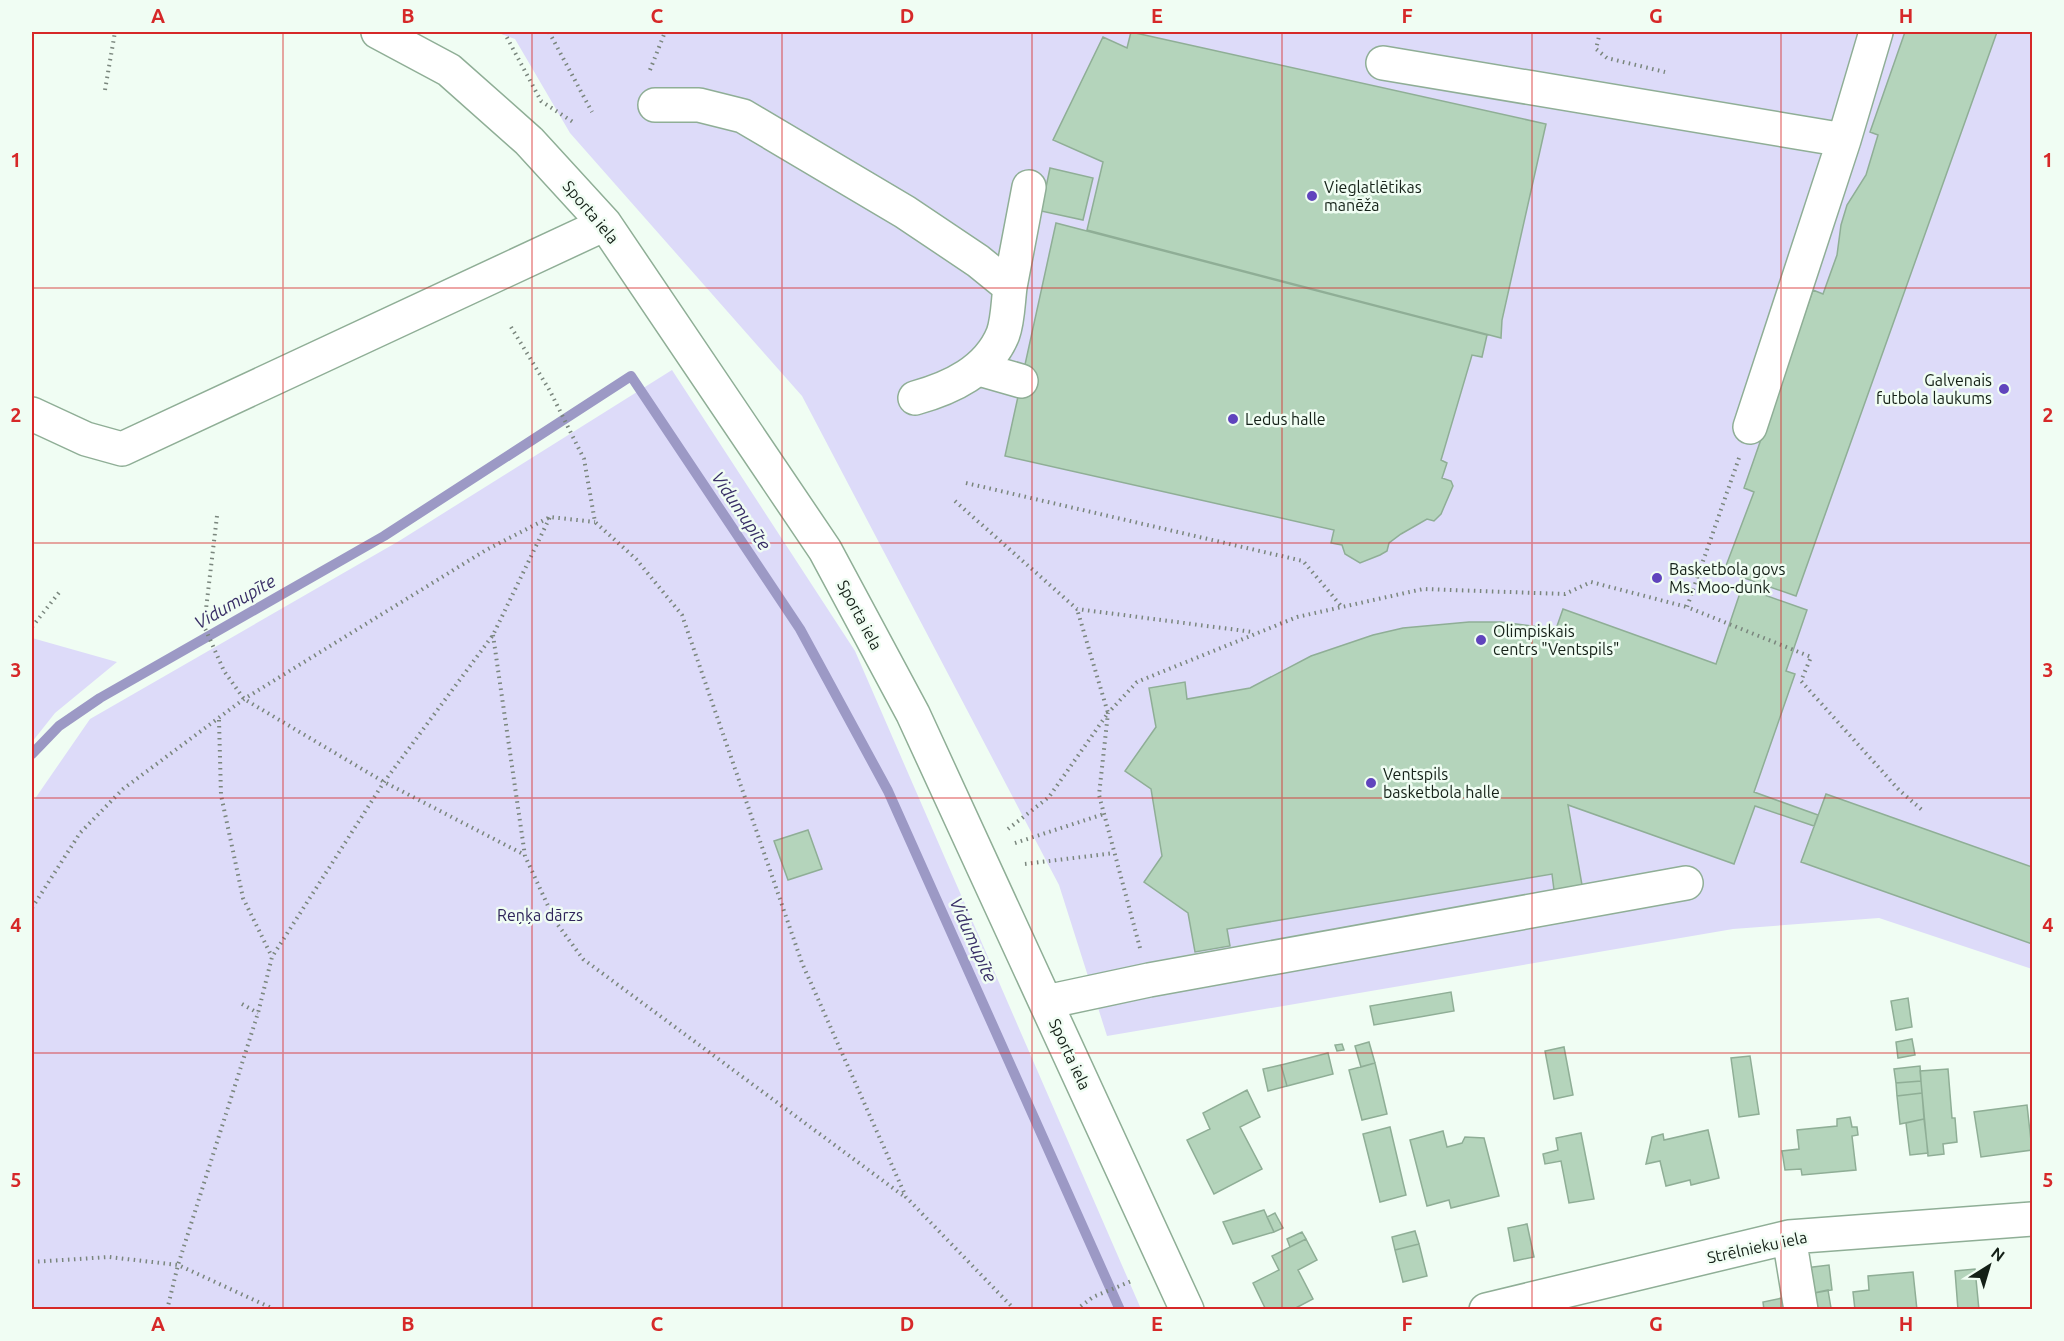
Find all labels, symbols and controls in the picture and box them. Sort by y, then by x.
text: A [151,4,165,27]
text: B [401,4,415,27]
text: C [651,4,664,27]
text: D [900,4,914,27]
text: E [1151,4,1163,27]
text: F [1401,4,1413,27]
text: G [1649,4,1663,27]
text: H [1899,4,1913,27]
text: 1 [10,148,22,171]
text: 1 [2042,148,2054,171]
street label: Sporta iela [560,177,622,247]
place label: Vieglatlētikas manēža [1324,178,1422,214]
marker: Vieglatlētikas manēža [1305,189,1319,203]
place label: Galvenais futbola laukums [1876,371,1992,407]
marker: Galvenais futbola laukums [1997,382,2011,396]
text: 2 [10,403,22,426]
text: 2 [2042,403,2054,426]
place label: Ledus halle [1245,410,1326,428]
marker: Ledus halle [1226,412,1240,426]
water label: Vidumupīte [708,467,775,553]
place label: Basketbola govs Ms. Moo-dunk [1669,560,1785,596]
water label: Vidumupīte [190,570,279,632]
marker: Basketbola govs Ms. Moo-dunk [1650,571,1664,585]
street label: Sporta iela [834,577,886,653]
place label: Olimpiskais centrs "Ventspils" [1493,622,1619,658]
marker: Olimpiskais centrs "Ventspils" [1474,633,1488,647]
text: 3 [10,658,22,681]
text: 3 [2042,658,2054,681]
place label: Ventspils basketbola halle [1383,765,1500,801]
marker: Ventspils basketbola halle [1364,776,1378,790]
water label: Vidumupīte [946,894,1001,985]
park label: Reņķa dārzs [497,906,583,924]
text: 4 [10,913,22,936]
text: 4 [2042,913,2054,936]
street label: Sporta iela [1046,1016,1094,1092]
text: 5 [10,1168,22,1191]
text: 5 [2042,1168,2054,1191]
street label: Strēlnieku iela [1705,1228,1809,1266]
north arrow [1959,1236,2019,1296]
text: N [1988,1243,2008,1265]
text: A [151,1312,165,1335]
text: B [401,1312,415,1335]
text: C [651,1312,664,1335]
text: D [900,1312,914,1335]
text: E [1151,1312,1163,1335]
text: F [1401,1312,1413,1335]
text: G [1649,1312,1663,1335]
text: H [1899,1312,1913,1335]

